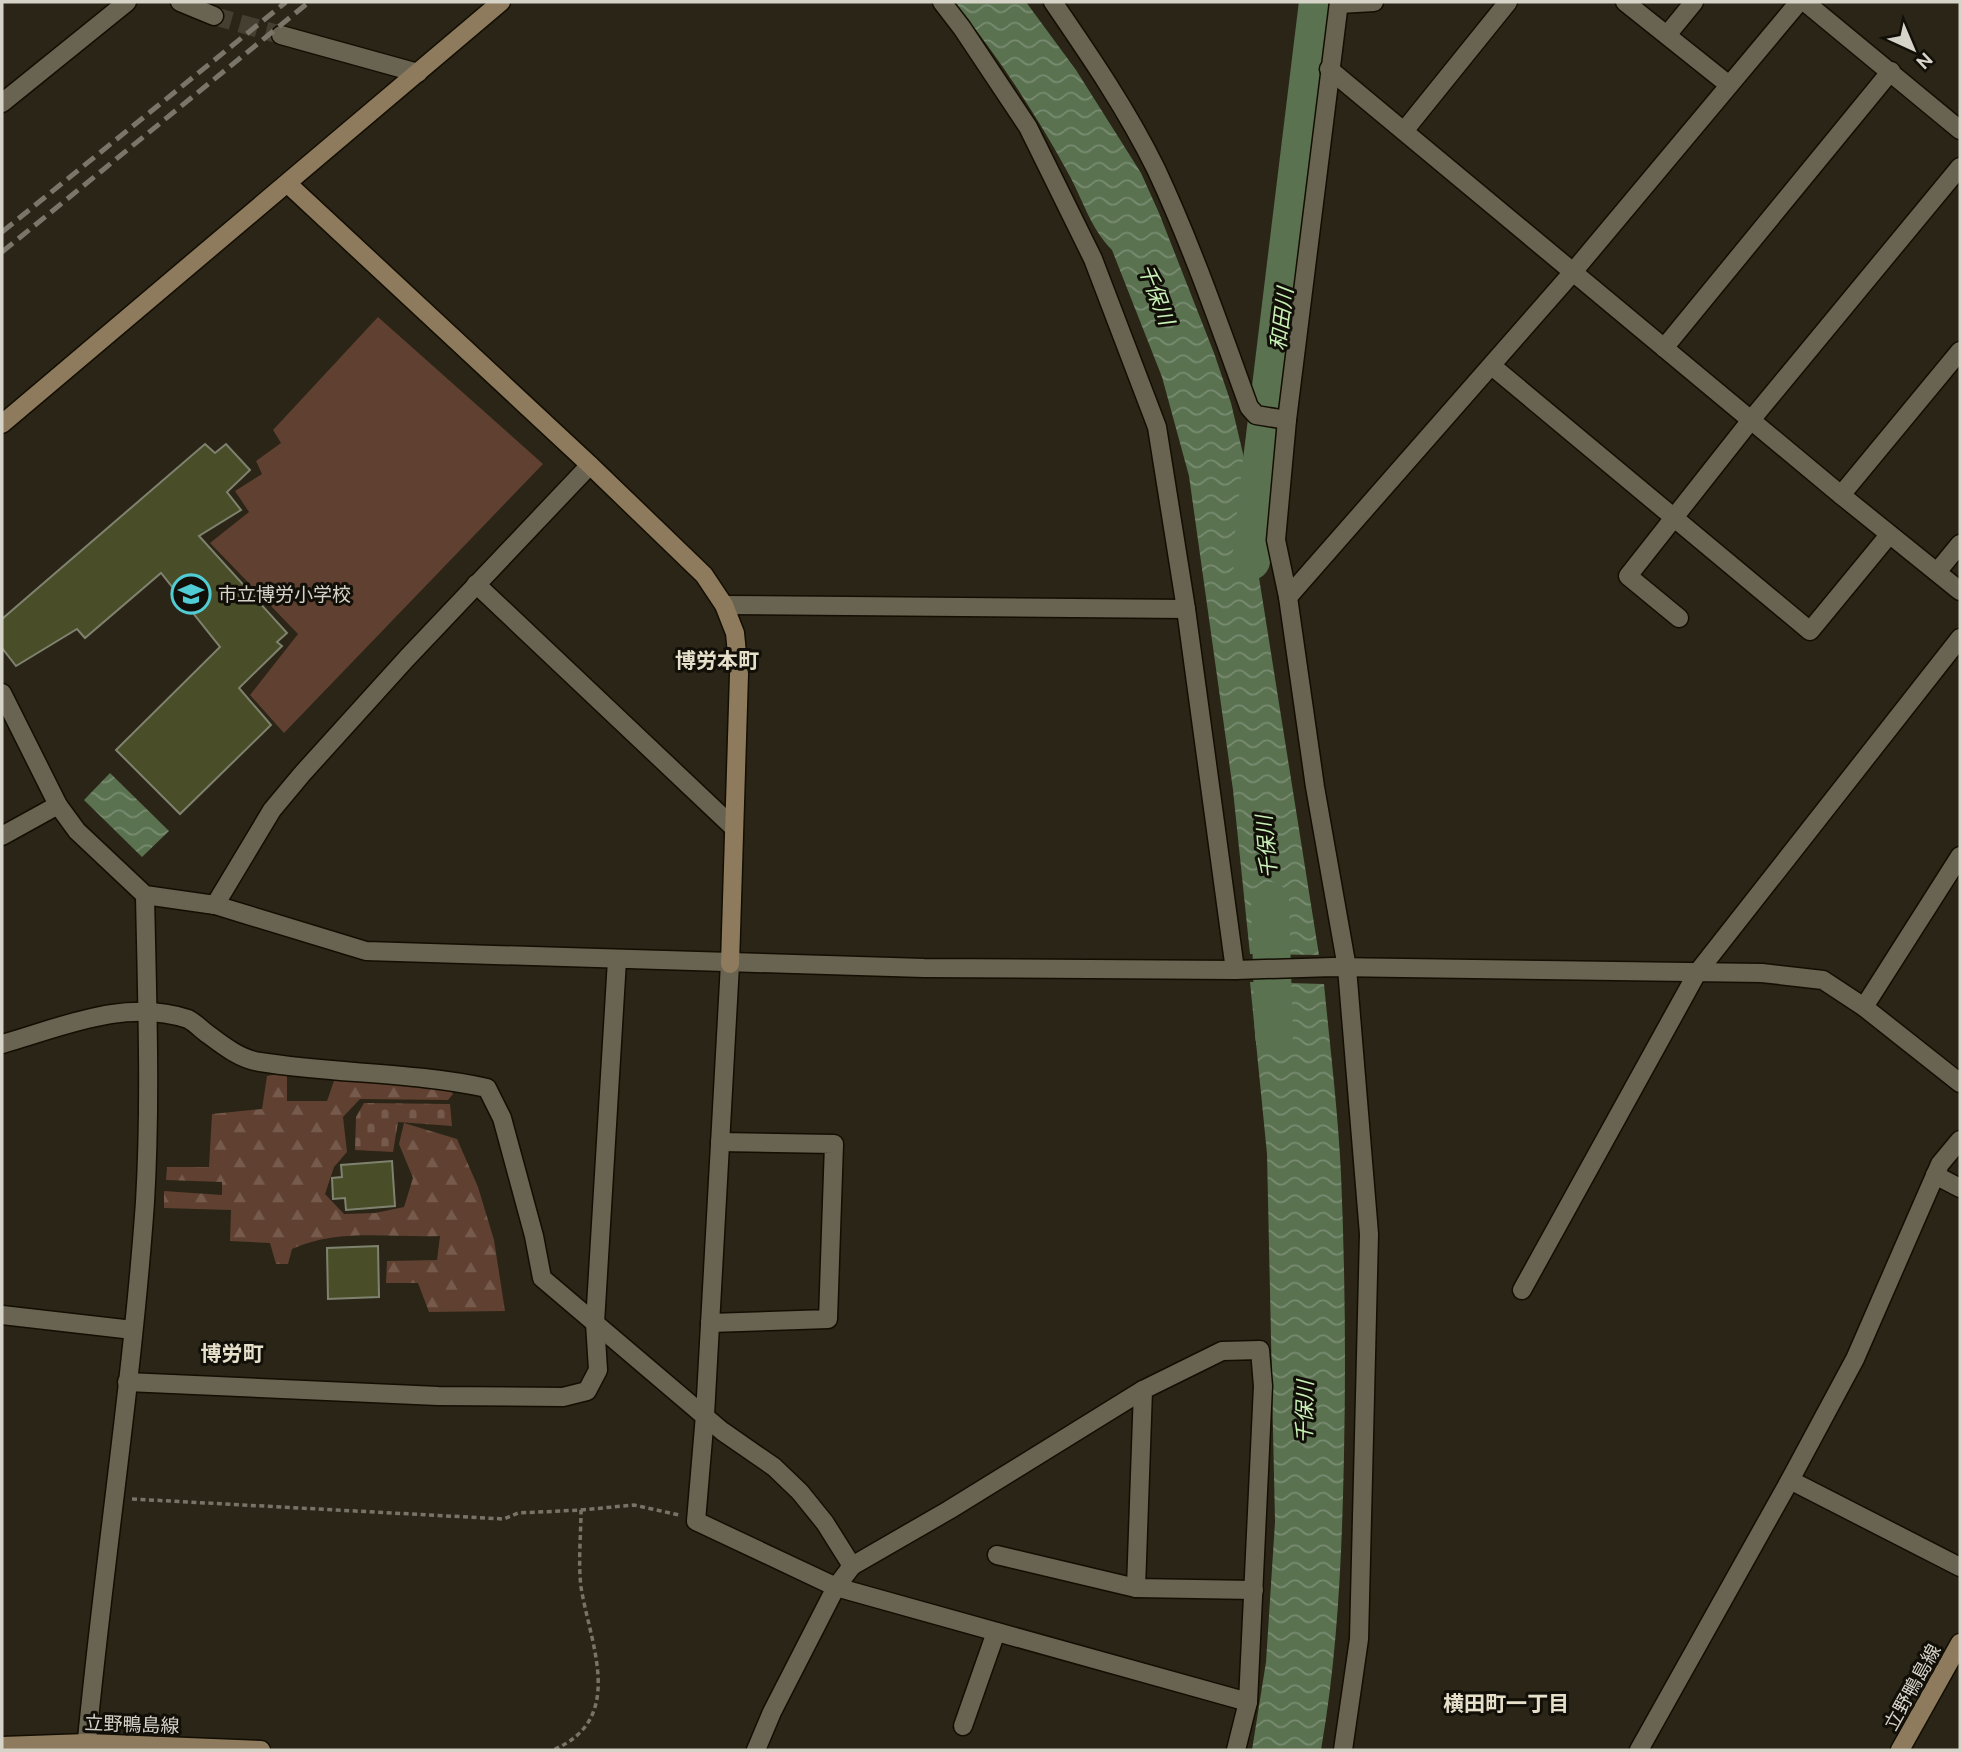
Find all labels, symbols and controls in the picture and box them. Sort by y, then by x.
north arrow [1878,14,1948,84]
text: N [1912,48,1938,74]
water label: 千保川 [1135,260,1180,330]
water label: 和田川 [1265,284,1297,352]
school or university icon: 市立博労小学校 [170,573,212,615]
place label: 市立博労小学校 [218,583,351,605]
district label: 博労本町 [675,648,759,672]
water label: 千保川 [1251,813,1281,879]
district label: 博労町 [201,1341,264,1365]
water label: 千保川 [1291,1378,1317,1444]
street label: 立野鴨島線 [1879,1640,1945,1734]
district label: 横田町一丁目 [1443,1691,1569,1715]
street label: 立野鴨島線 [84,1711,180,1737]

